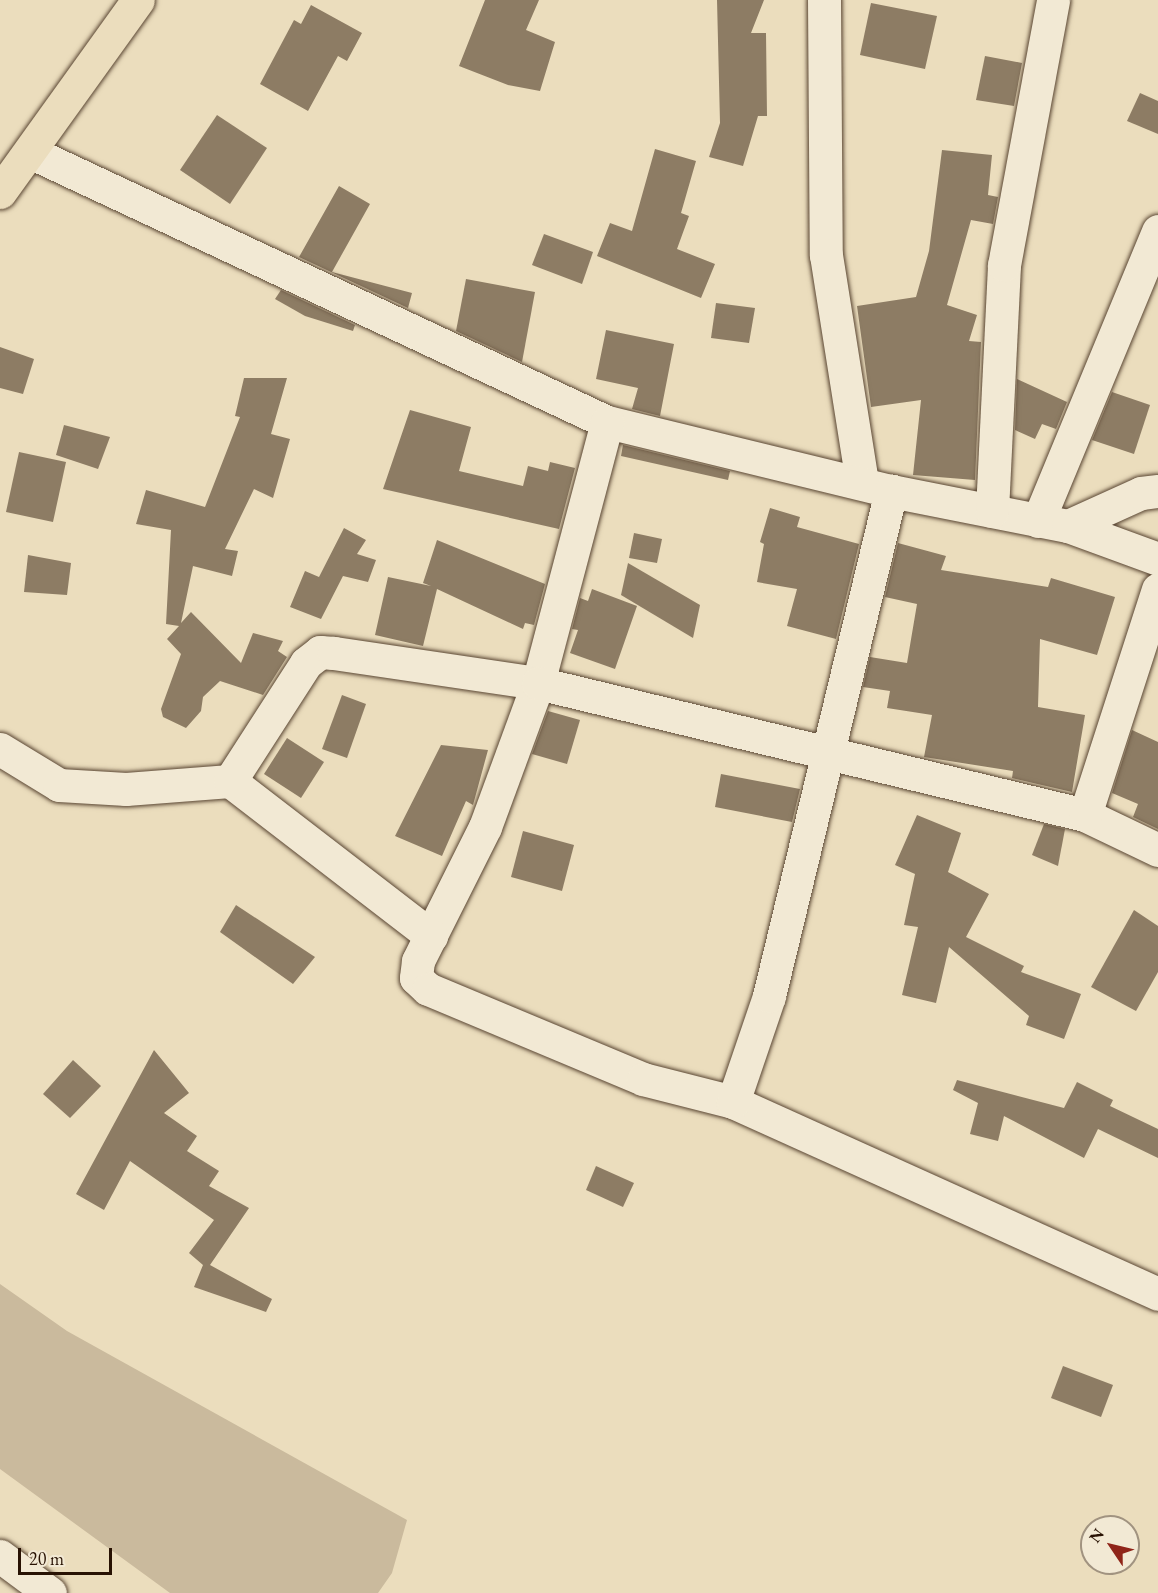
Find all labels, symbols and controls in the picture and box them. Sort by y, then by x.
north arrow [1080,1515,1140,1575]
text: N [1084,1524,1109,1547]
scale bar [21,1536,116,1574]
text: 20 m [29,1547,64,1570]

